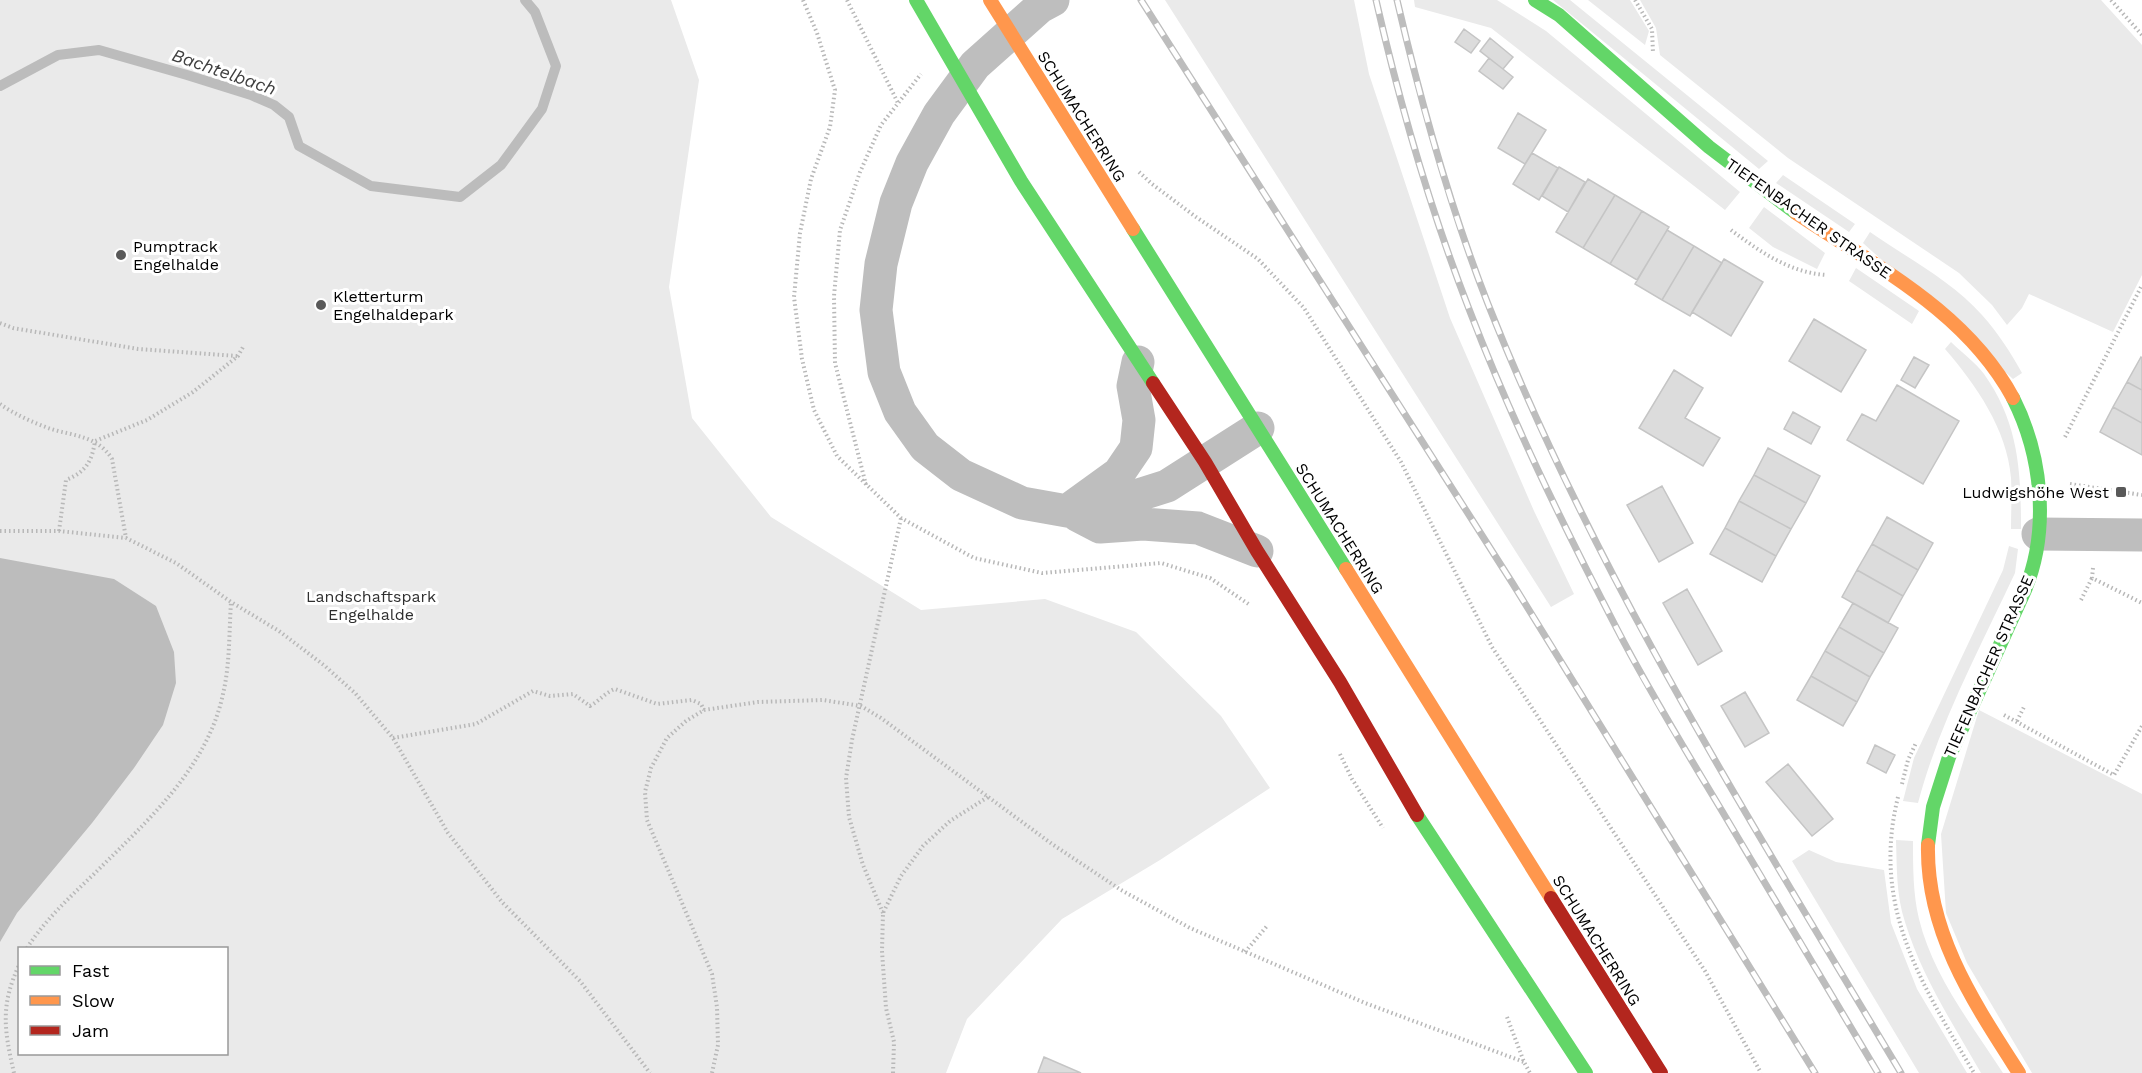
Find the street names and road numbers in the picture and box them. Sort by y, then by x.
street label: SCHUMACHERRING [1034,47,1129,185]
street label: TIEFENBACHER STRASSE [1723,154,1895,283]
street label: SCHUMACHERRING [1292,459,1387,597]
street label: TIEFENBACHER STRASSE [1940,572,2037,760]
street label: SCHUMACHERRING [1549,871,1644,1009]

